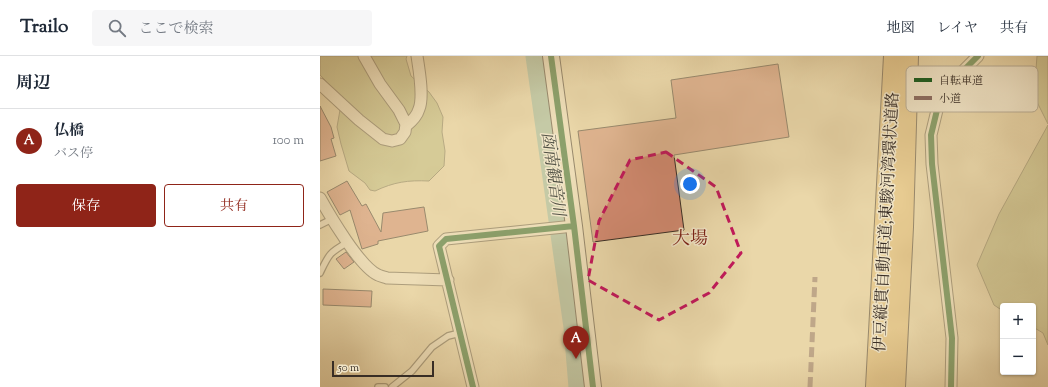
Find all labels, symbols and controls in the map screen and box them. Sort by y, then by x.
search box [92,10,372,46]
text: Trailo [20,14,68,41]
icon: search [106,17,128,39]
text: ここで検索 [138,19,214,40]
text: 地図 [887,19,915,39]
text: レイヤ [937,19,978,39]
text: 共有 [1000,19,1028,39]
legend [906,66,1038,112]
text: 周辺 [16,72,50,96]
text: 自転車道 [939,73,983,89]
text: 小道 [939,91,961,107]
street label: 伊豆縦貫自動車道;東駿河湾環状道路 [869,92,906,353]
text: 仏橋 [54,121,84,142]
water label: 函南観音川 [534,131,570,220]
text: A [24,132,34,150]
text: 100 m [272,132,304,150]
text: バス停 [54,145,93,163]
your location [680,174,700,194]
button: 保存 [16,184,156,227]
button: 共有 [164,184,304,227]
district label: 大場 [672,227,708,253]
map controls [1000,303,1036,375]
button: + [1000,303,1036,339]
pin: A [563,326,589,359]
button: − [1000,339,1036,375]
scale bar [332,359,434,378]
text: 50 m [338,360,359,376]

